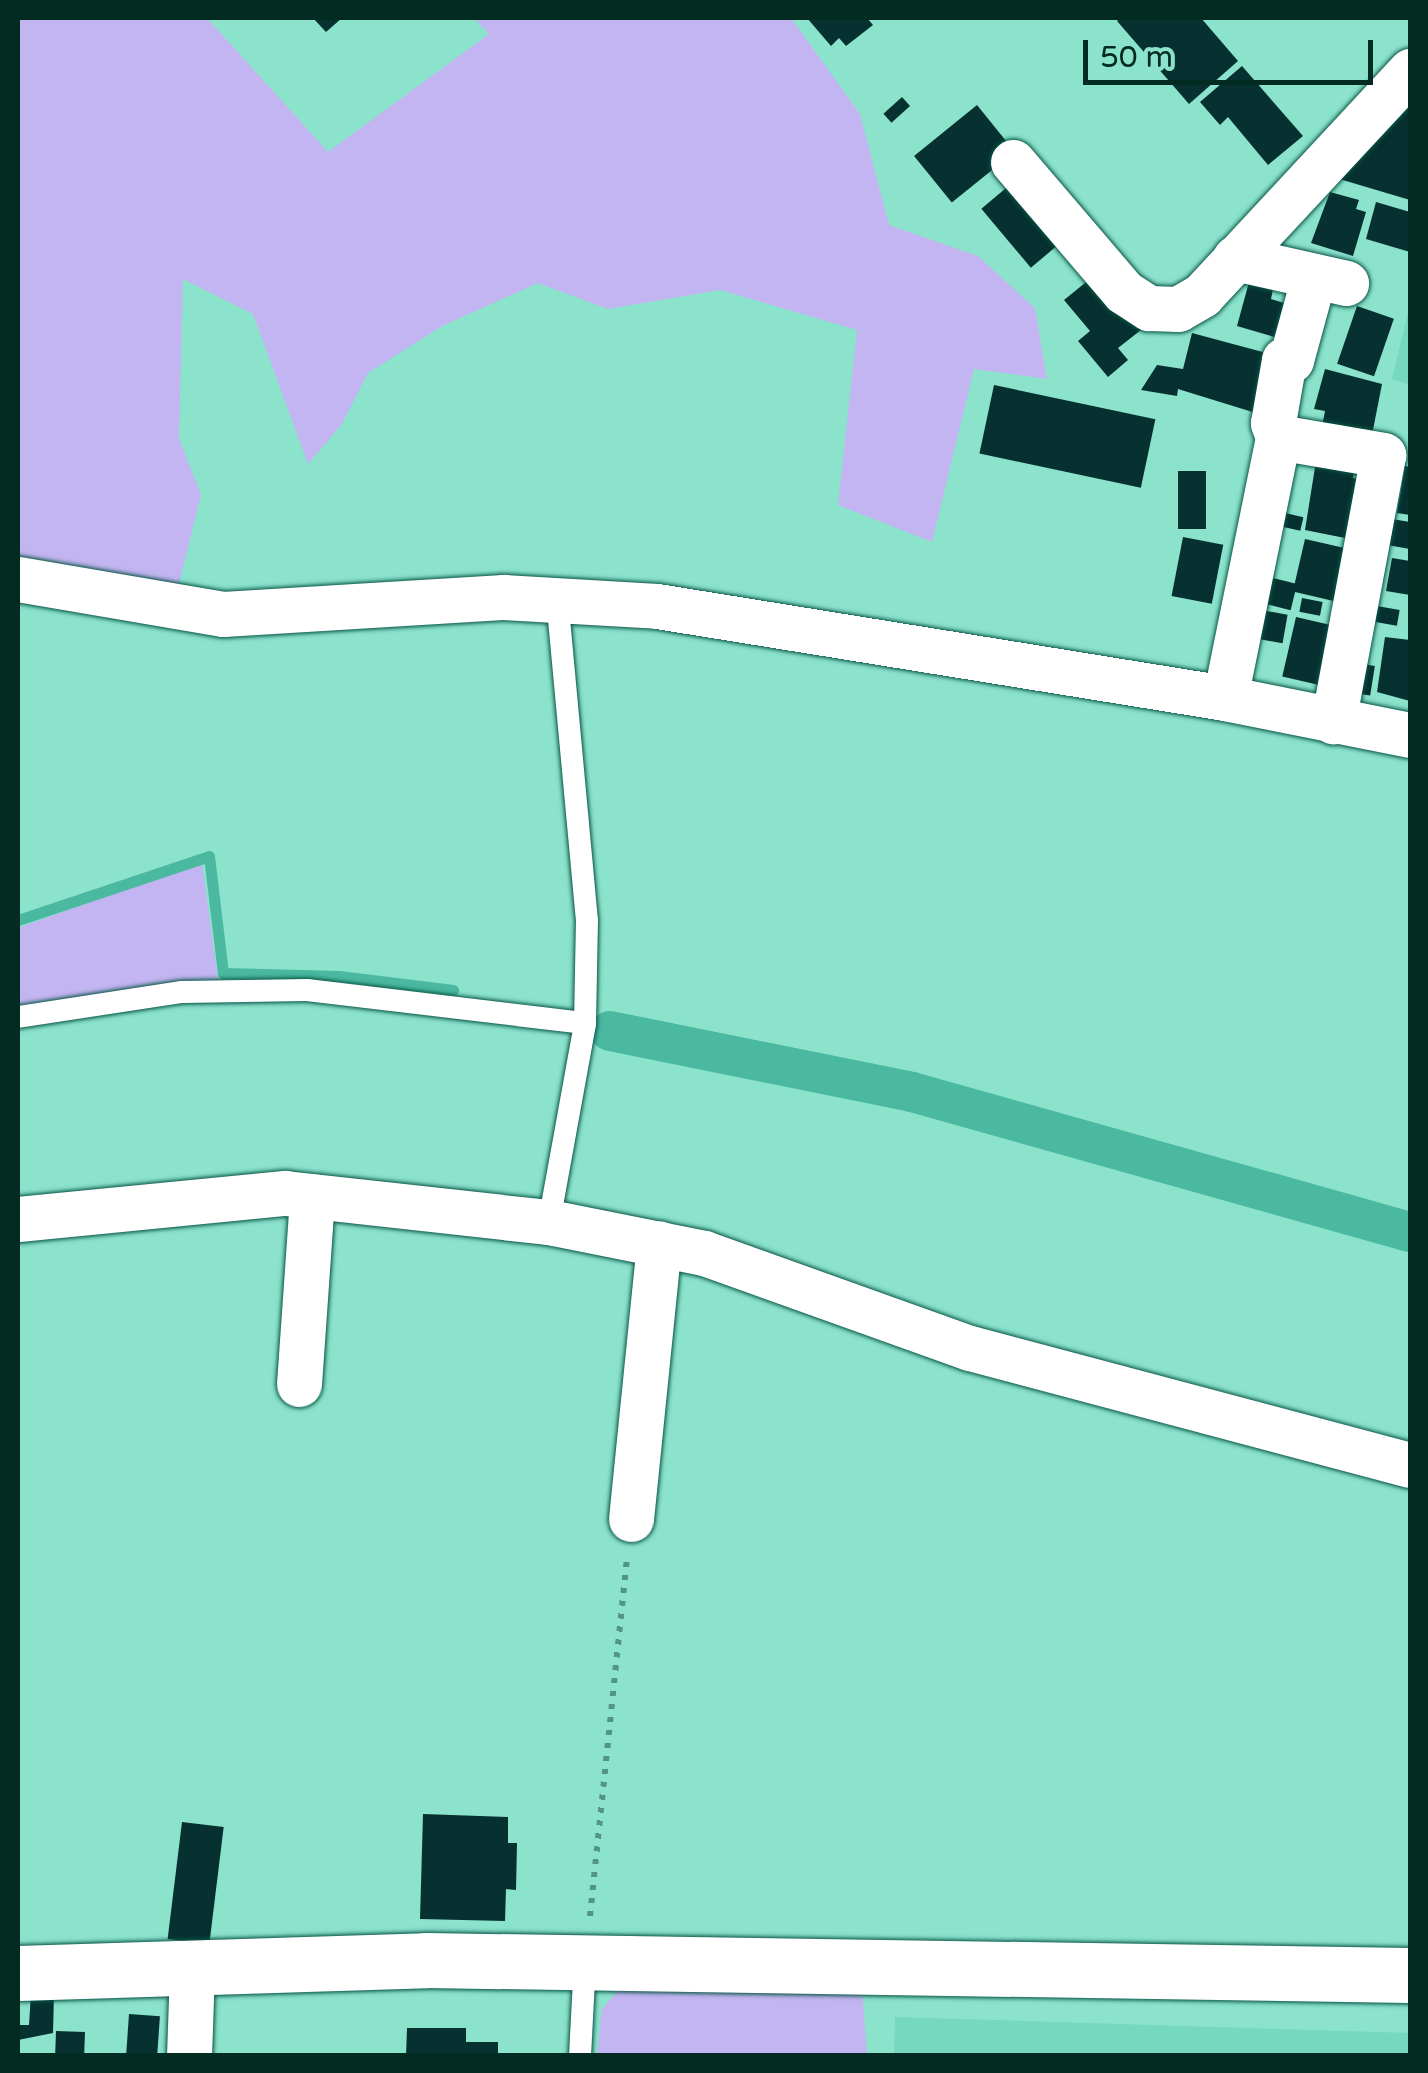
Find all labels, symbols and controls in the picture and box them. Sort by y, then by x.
scale bar [1088,20,1378,82]
text: 50 m [1100,39,1173,76]

